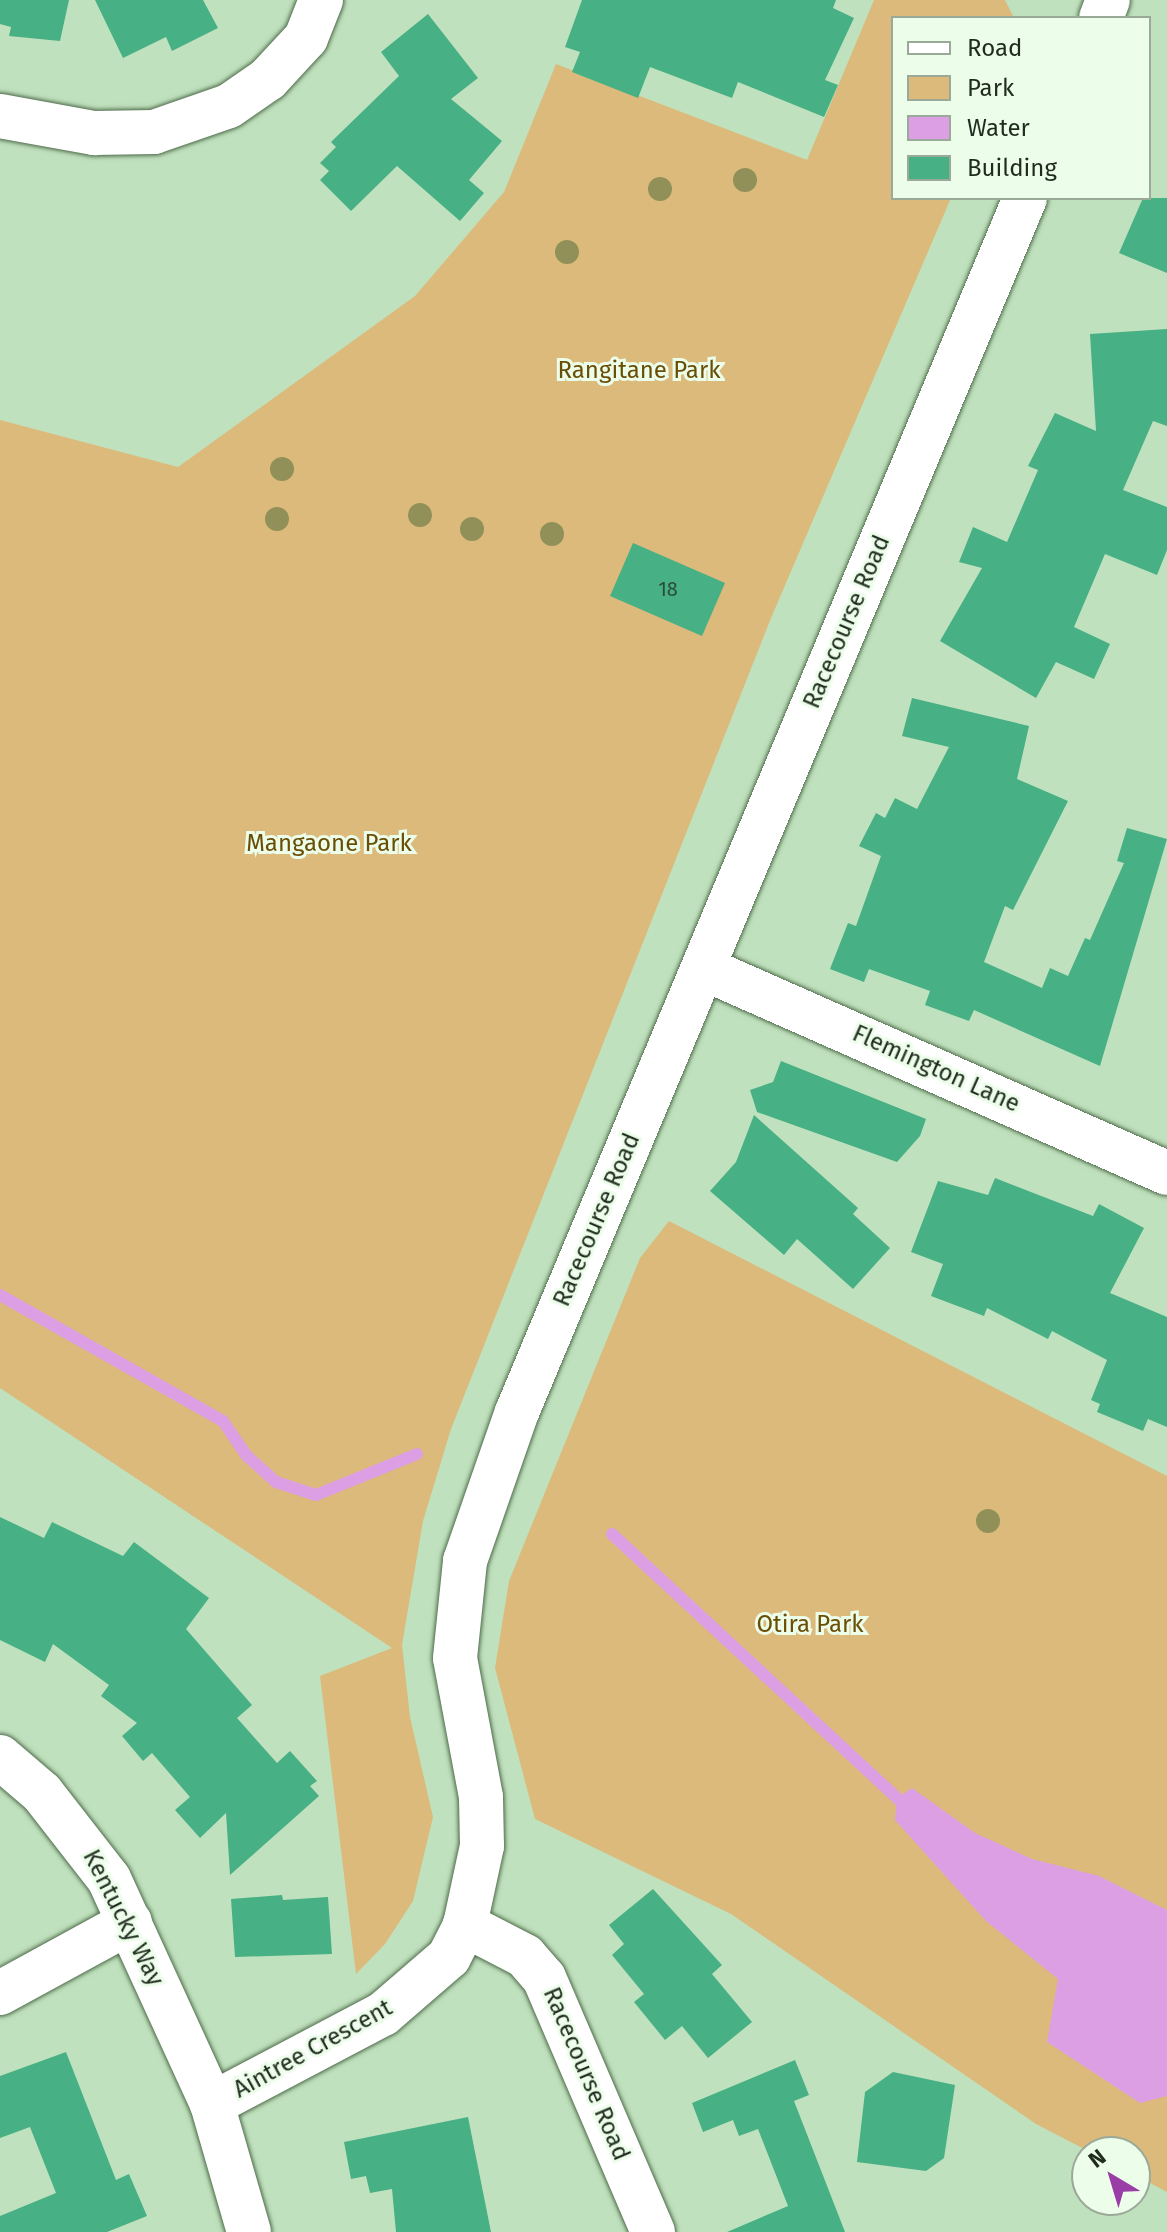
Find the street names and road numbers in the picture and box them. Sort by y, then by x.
street label: Racecourse Road [798,531,896,713]
street label: Flemington Lane [848,1019,1024,1119]
street label: Racecourse Road [548,1129,646,1311]
street label: Kentucky Way [76,1845,170,1991]
street label: Racecourse Road [537,1983,635,2165]
street label: Aintree Crescent [229,1993,397,2105]

